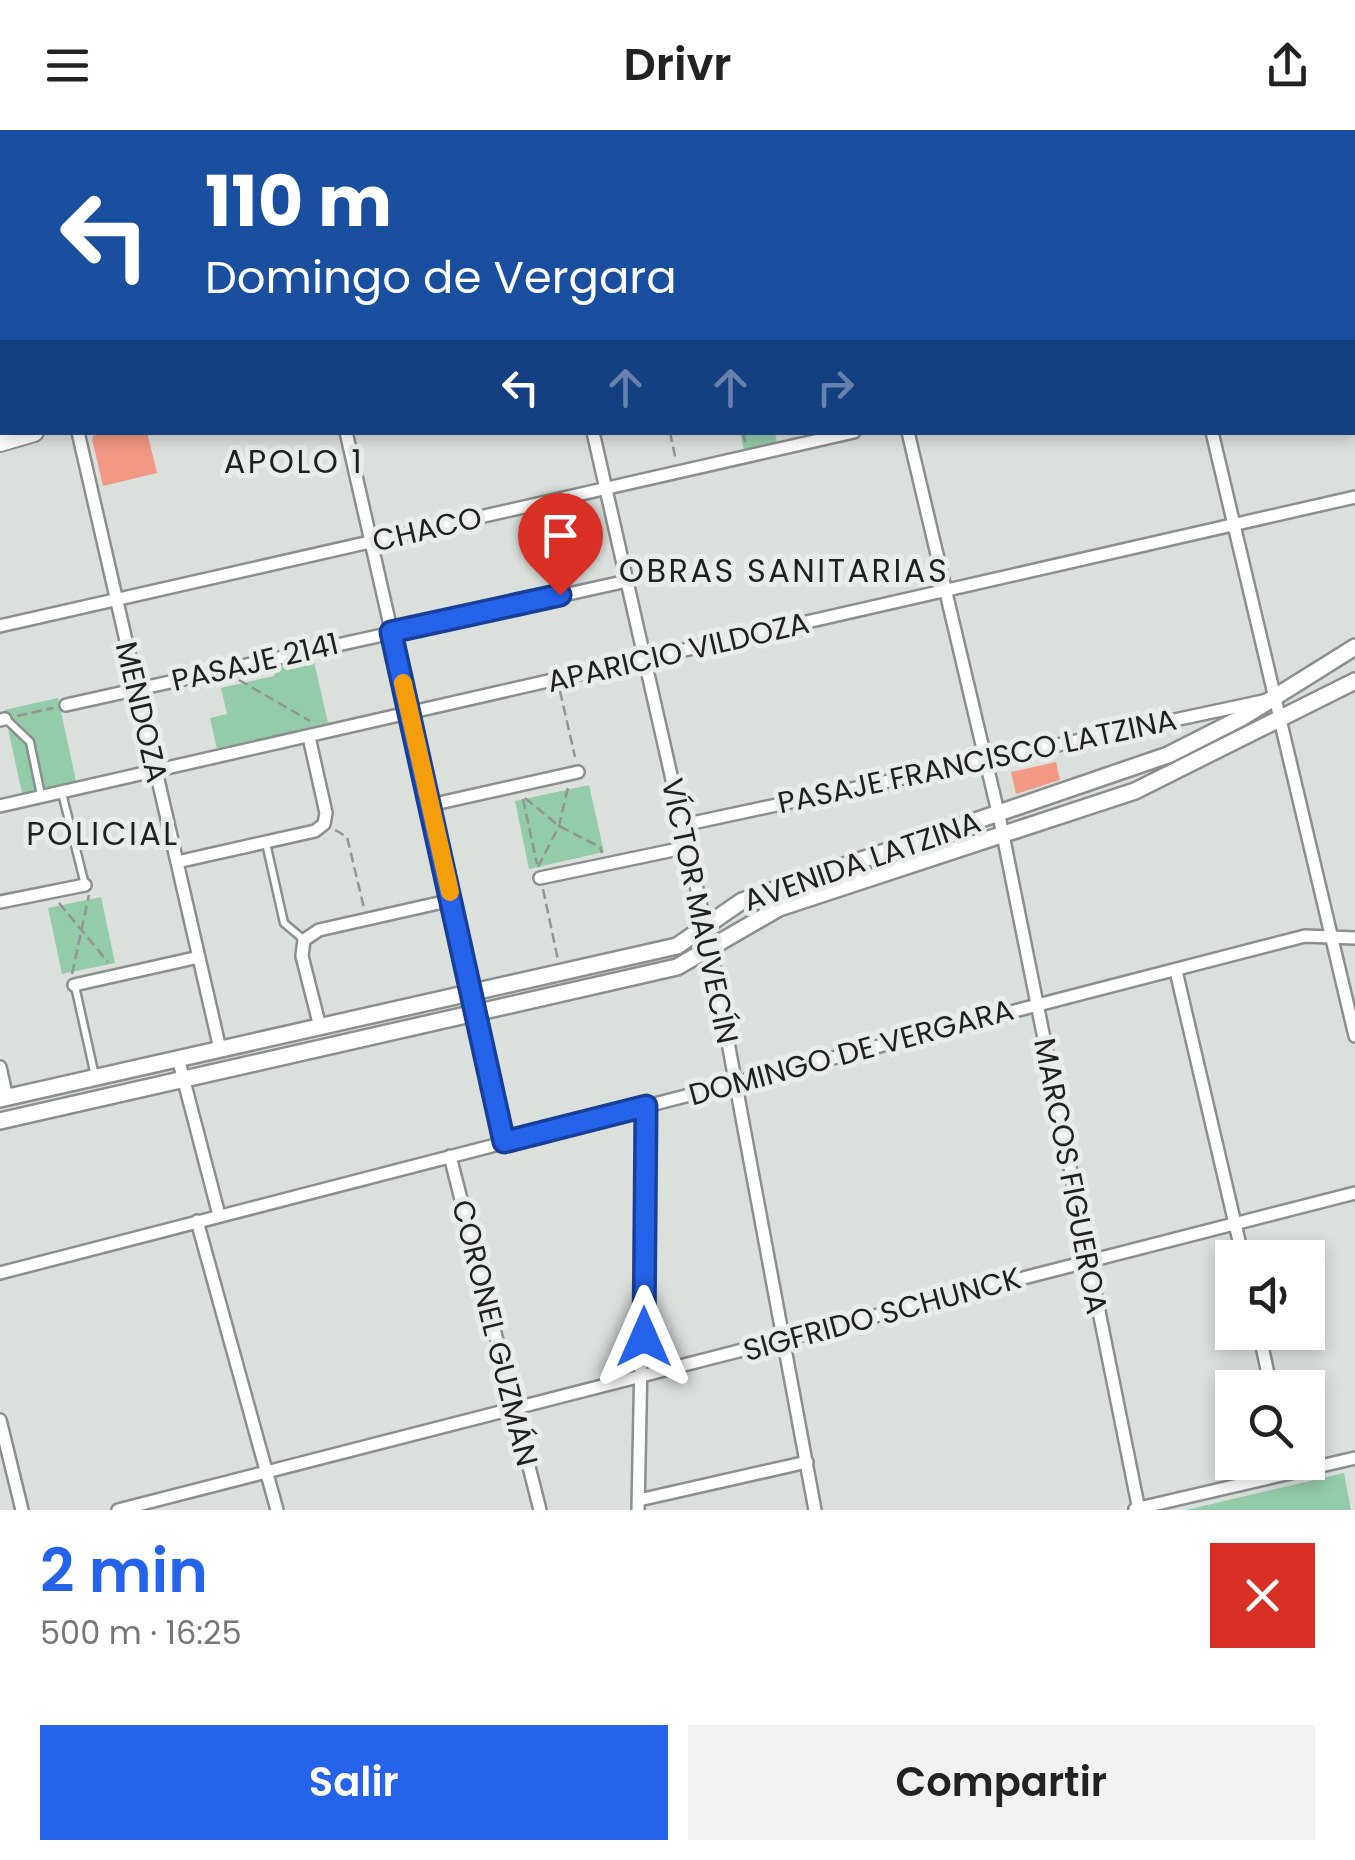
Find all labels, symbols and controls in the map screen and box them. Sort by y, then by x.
text: Drivr [623,33,732,96]
icon: menu [40,38,95,93]
icon: share [1260,38,1315,93]
text: 110 m [205,152,392,251]
icon: left [40,170,170,300]
text: Domingo de Vergara [205,246,677,309]
icon: left [493,360,548,415]
icon: ahead [598,360,653,415]
icon: ahead [703,360,758,415]
icon: right [808,360,863,415]
district label: APOLO 1 [224,439,364,484]
pin [518,493,603,596]
street label: CHACO [368,496,486,562]
icon: arrive [533,508,588,563]
district label: OBRAS SANITARIAS [619,548,949,593]
street label: APARICIO VILDOZA [543,601,813,703]
street label: PASAJE 2141 [167,622,343,702]
street label: MENDOZA [105,637,179,787]
street label: PASAJE FRANCISCO LATZINA [774,698,1180,824]
street label: VÍCTOR MAUVECÍN [651,774,749,1048]
street label: AVENIDA LATZINA [738,800,986,922]
district label: POLICIAL [26,811,180,856]
street label: DOMINGO DE VERGARA [684,988,1018,1116]
street label: MARCOS FIGUEROA [1023,1034,1119,1318]
street label: CORONEL GUZMÁN [441,1195,549,1471]
map controls [1215,1240,1325,1480]
button: sound [1215,1240,1325,1350]
street label: SIGFRIDO SCHUNCK [738,1256,1026,1372]
position arrow [592,1285,696,1389]
button: search [1215,1370,1325,1480]
text: 2 min [40,1529,208,1613]
button: close [1210,1543,1315,1648]
text: 500 m · 16:25 [40,1610,242,1655]
button: Salir [40,1725,668,1840]
button: Compartir [688,1725,1315,1840]

